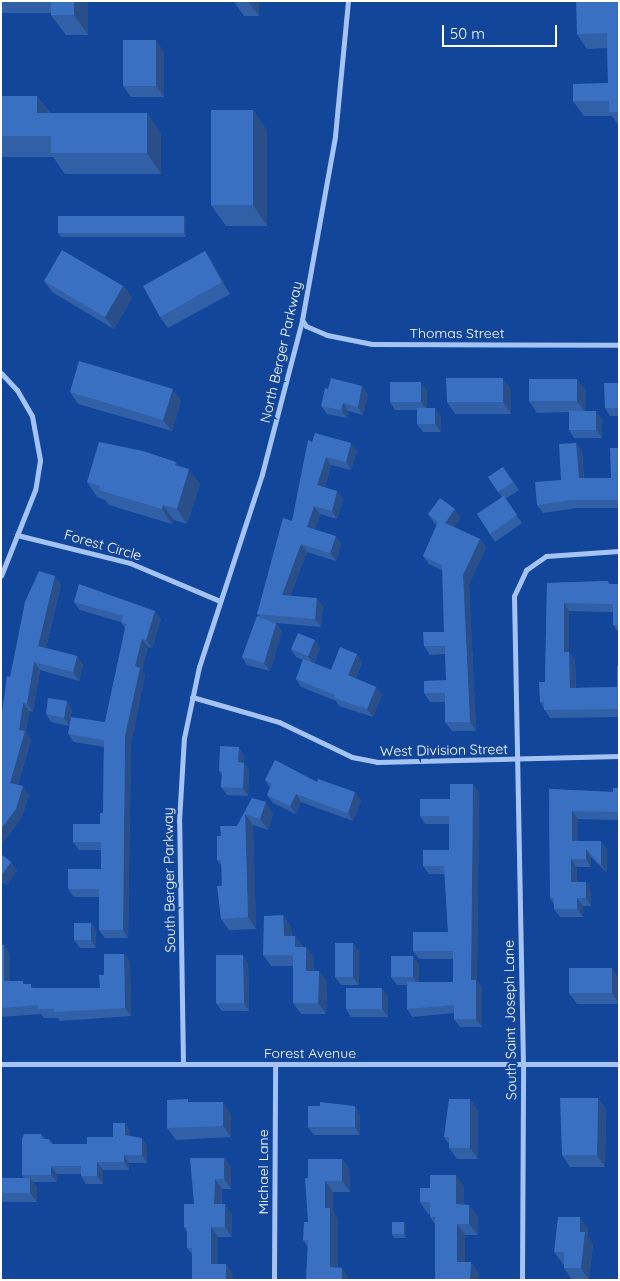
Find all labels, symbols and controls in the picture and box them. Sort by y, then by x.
scale bar [445,15,560,47]
text: 50 m [450,24,485,43]
street label: North Berger Parkway [257,279,305,425]
street label: Thomas Street [410,325,504,341]
street label: Forest Circle [62,526,144,564]
street label: West Division Street [380,740,508,760]
street label: South Berger Parkway [159,807,179,953]
street label: South Saint Joseph Lane [500,940,520,1100]
street label: Forest Avenue [264,1045,356,1061]
street label: Michael Lane [255,1129,271,1215]

